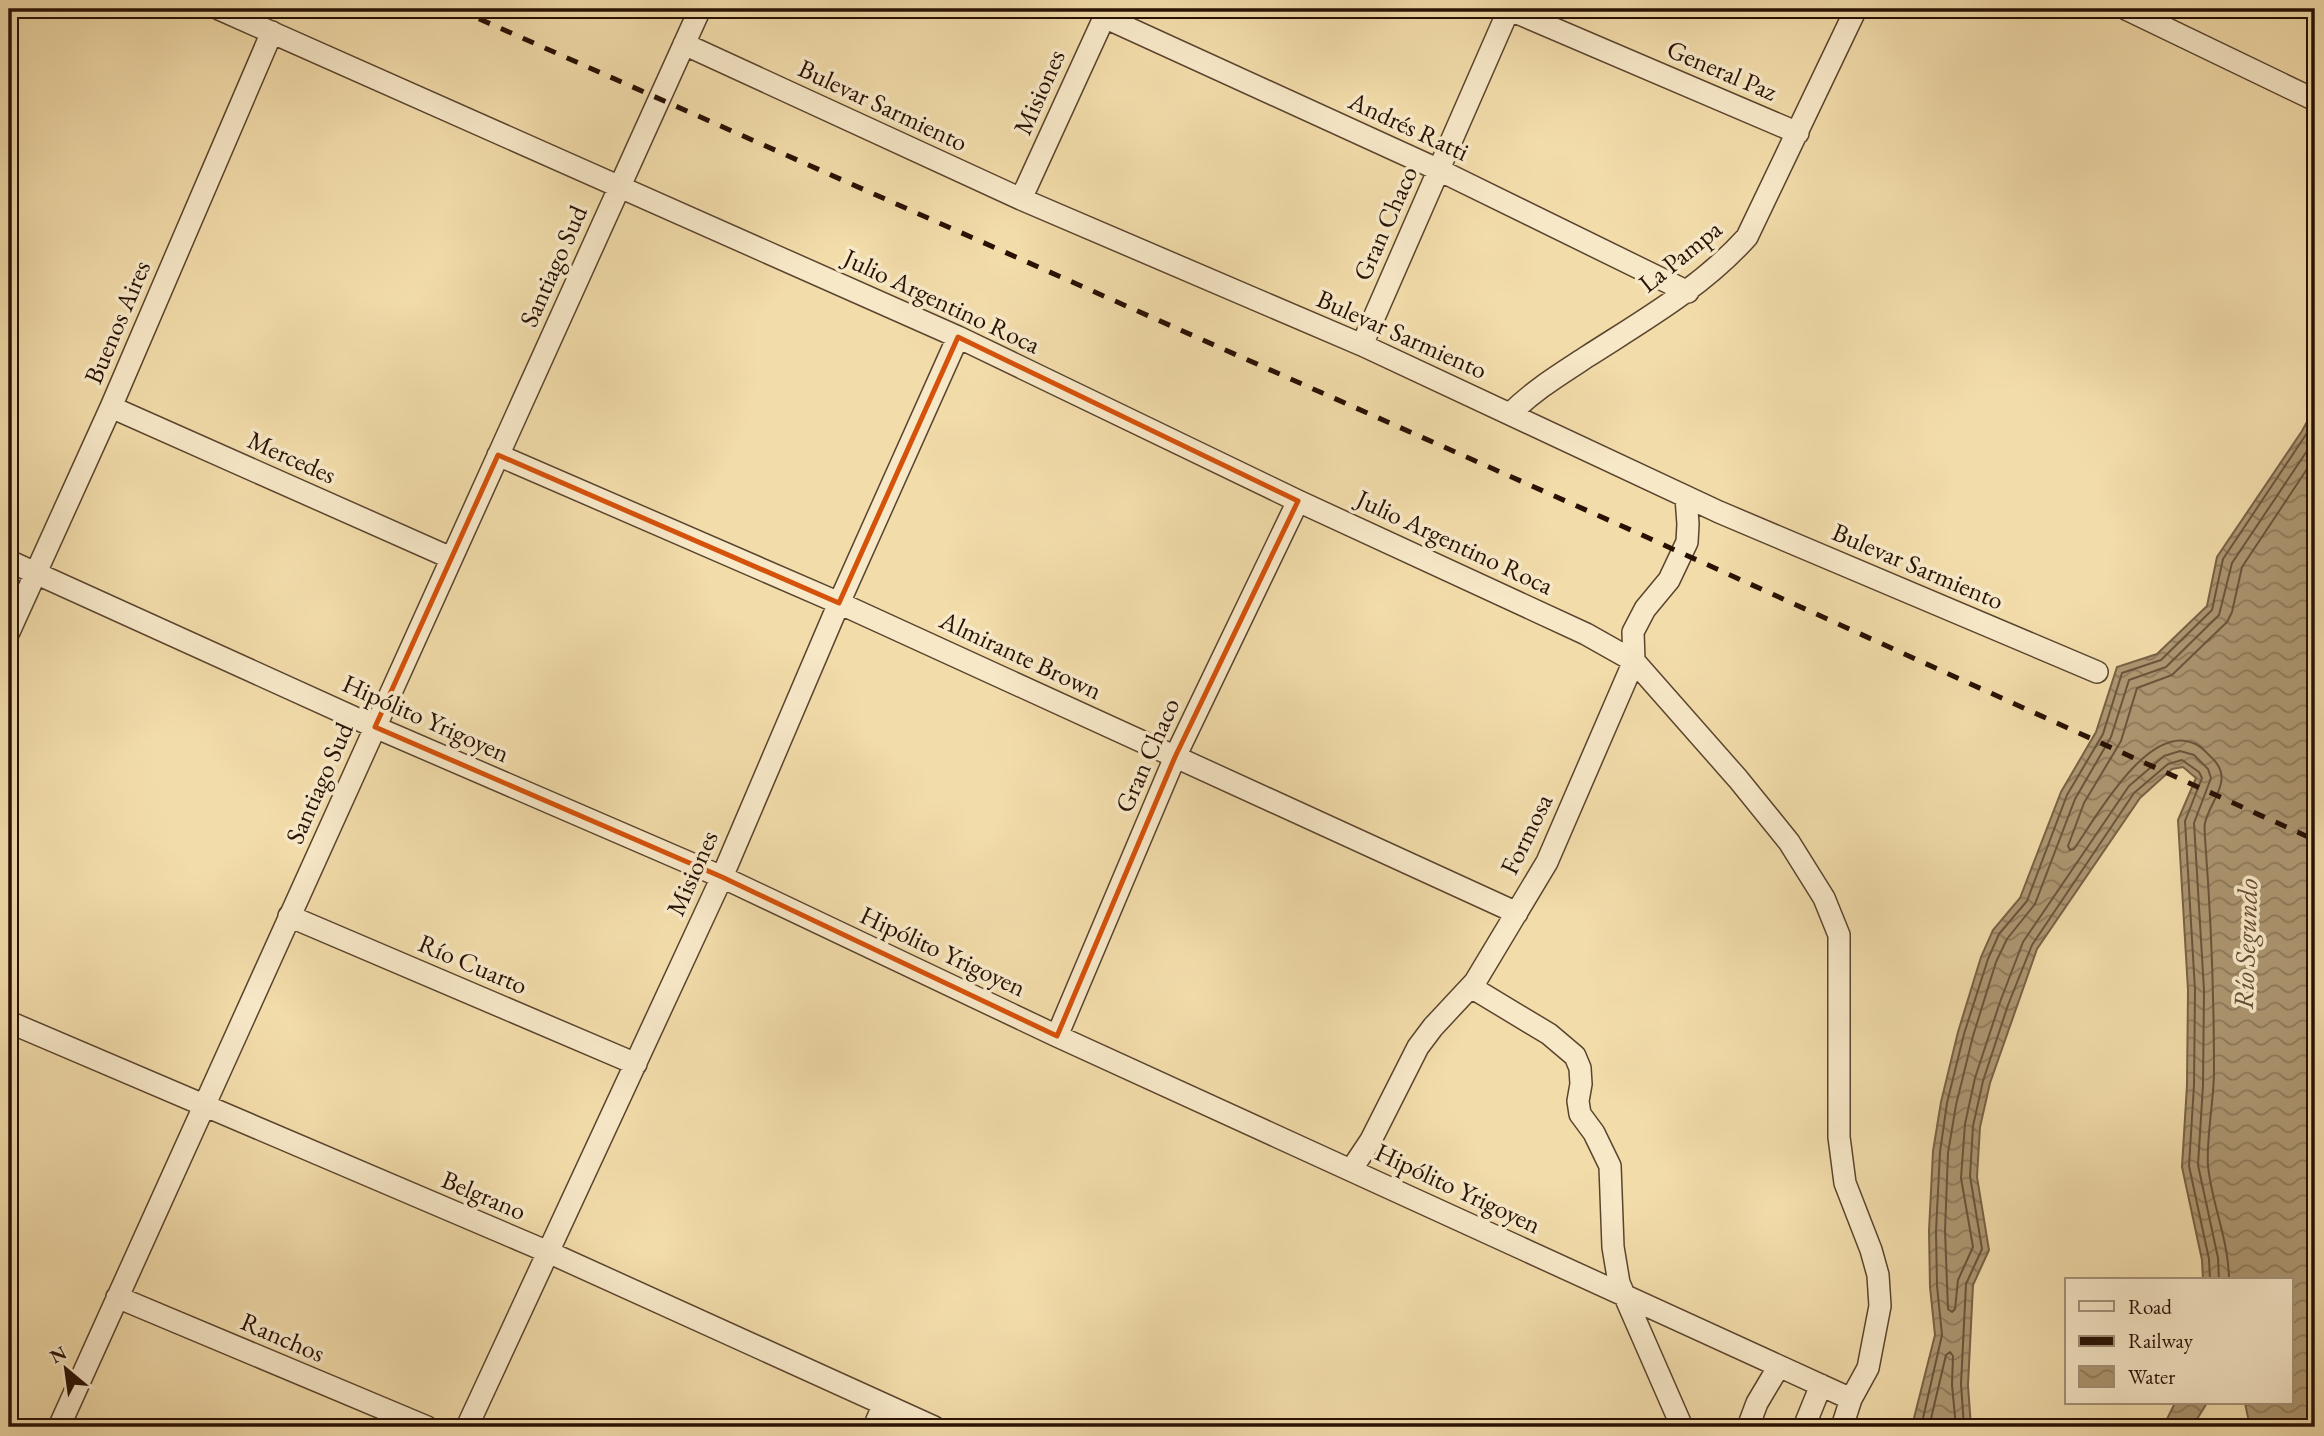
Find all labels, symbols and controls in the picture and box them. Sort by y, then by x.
street label: General Paz [1662,32,1782,108]
street label: Misiones [1005,44,1073,140]
street label: Bulevar Sarmiento [793,51,973,159]
street label: Andrés Ratti [1342,83,1475,169]
street label: Gran Chaco [1345,160,1425,286]
street label: Santiago Sud [511,199,595,332]
street label: La Pampa [1631,212,1729,300]
street label: Julio Argentino Roca [836,240,1046,362]
street label: Buenos Aires [76,255,158,389]
street label: Bulevar Sarmiento [1311,281,1493,387]
street label: Mercedes [242,422,342,492]
street label: Julio Argentino Roca [1349,481,1559,603]
street label: Bulevar Sarmiento [1827,515,2009,617]
street label: Almirante Brown [934,602,1108,708]
street label: Hipólito Yrigoyen [337,666,515,770]
street label: Gran Chaco [1107,692,1187,818]
street label: Santiago Sud [277,716,361,849]
street label: Formosa [1492,787,1560,880]
street label: Misiones [658,825,726,921]
water label: Río Segundo [2225,878,2265,1010]
street label: Hipólito Yrigoyen [855,898,1032,1004]
street label: Río Cuarto [413,926,533,1002]
street label: Hipólito Yrigoyen [1370,1135,1547,1241]
street label: Belgrano [437,1162,531,1228]
legend [2065,1278,2292,1404]
text: Road [2128,1293,2172,1320]
street label: Ranchos [236,1304,330,1370]
text: Railway [2128,1327,2194,1354]
north arrow [32,1334,102,1404]
text: N [45,1340,71,1369]
text: Water [2128,1363,2175,1390]

